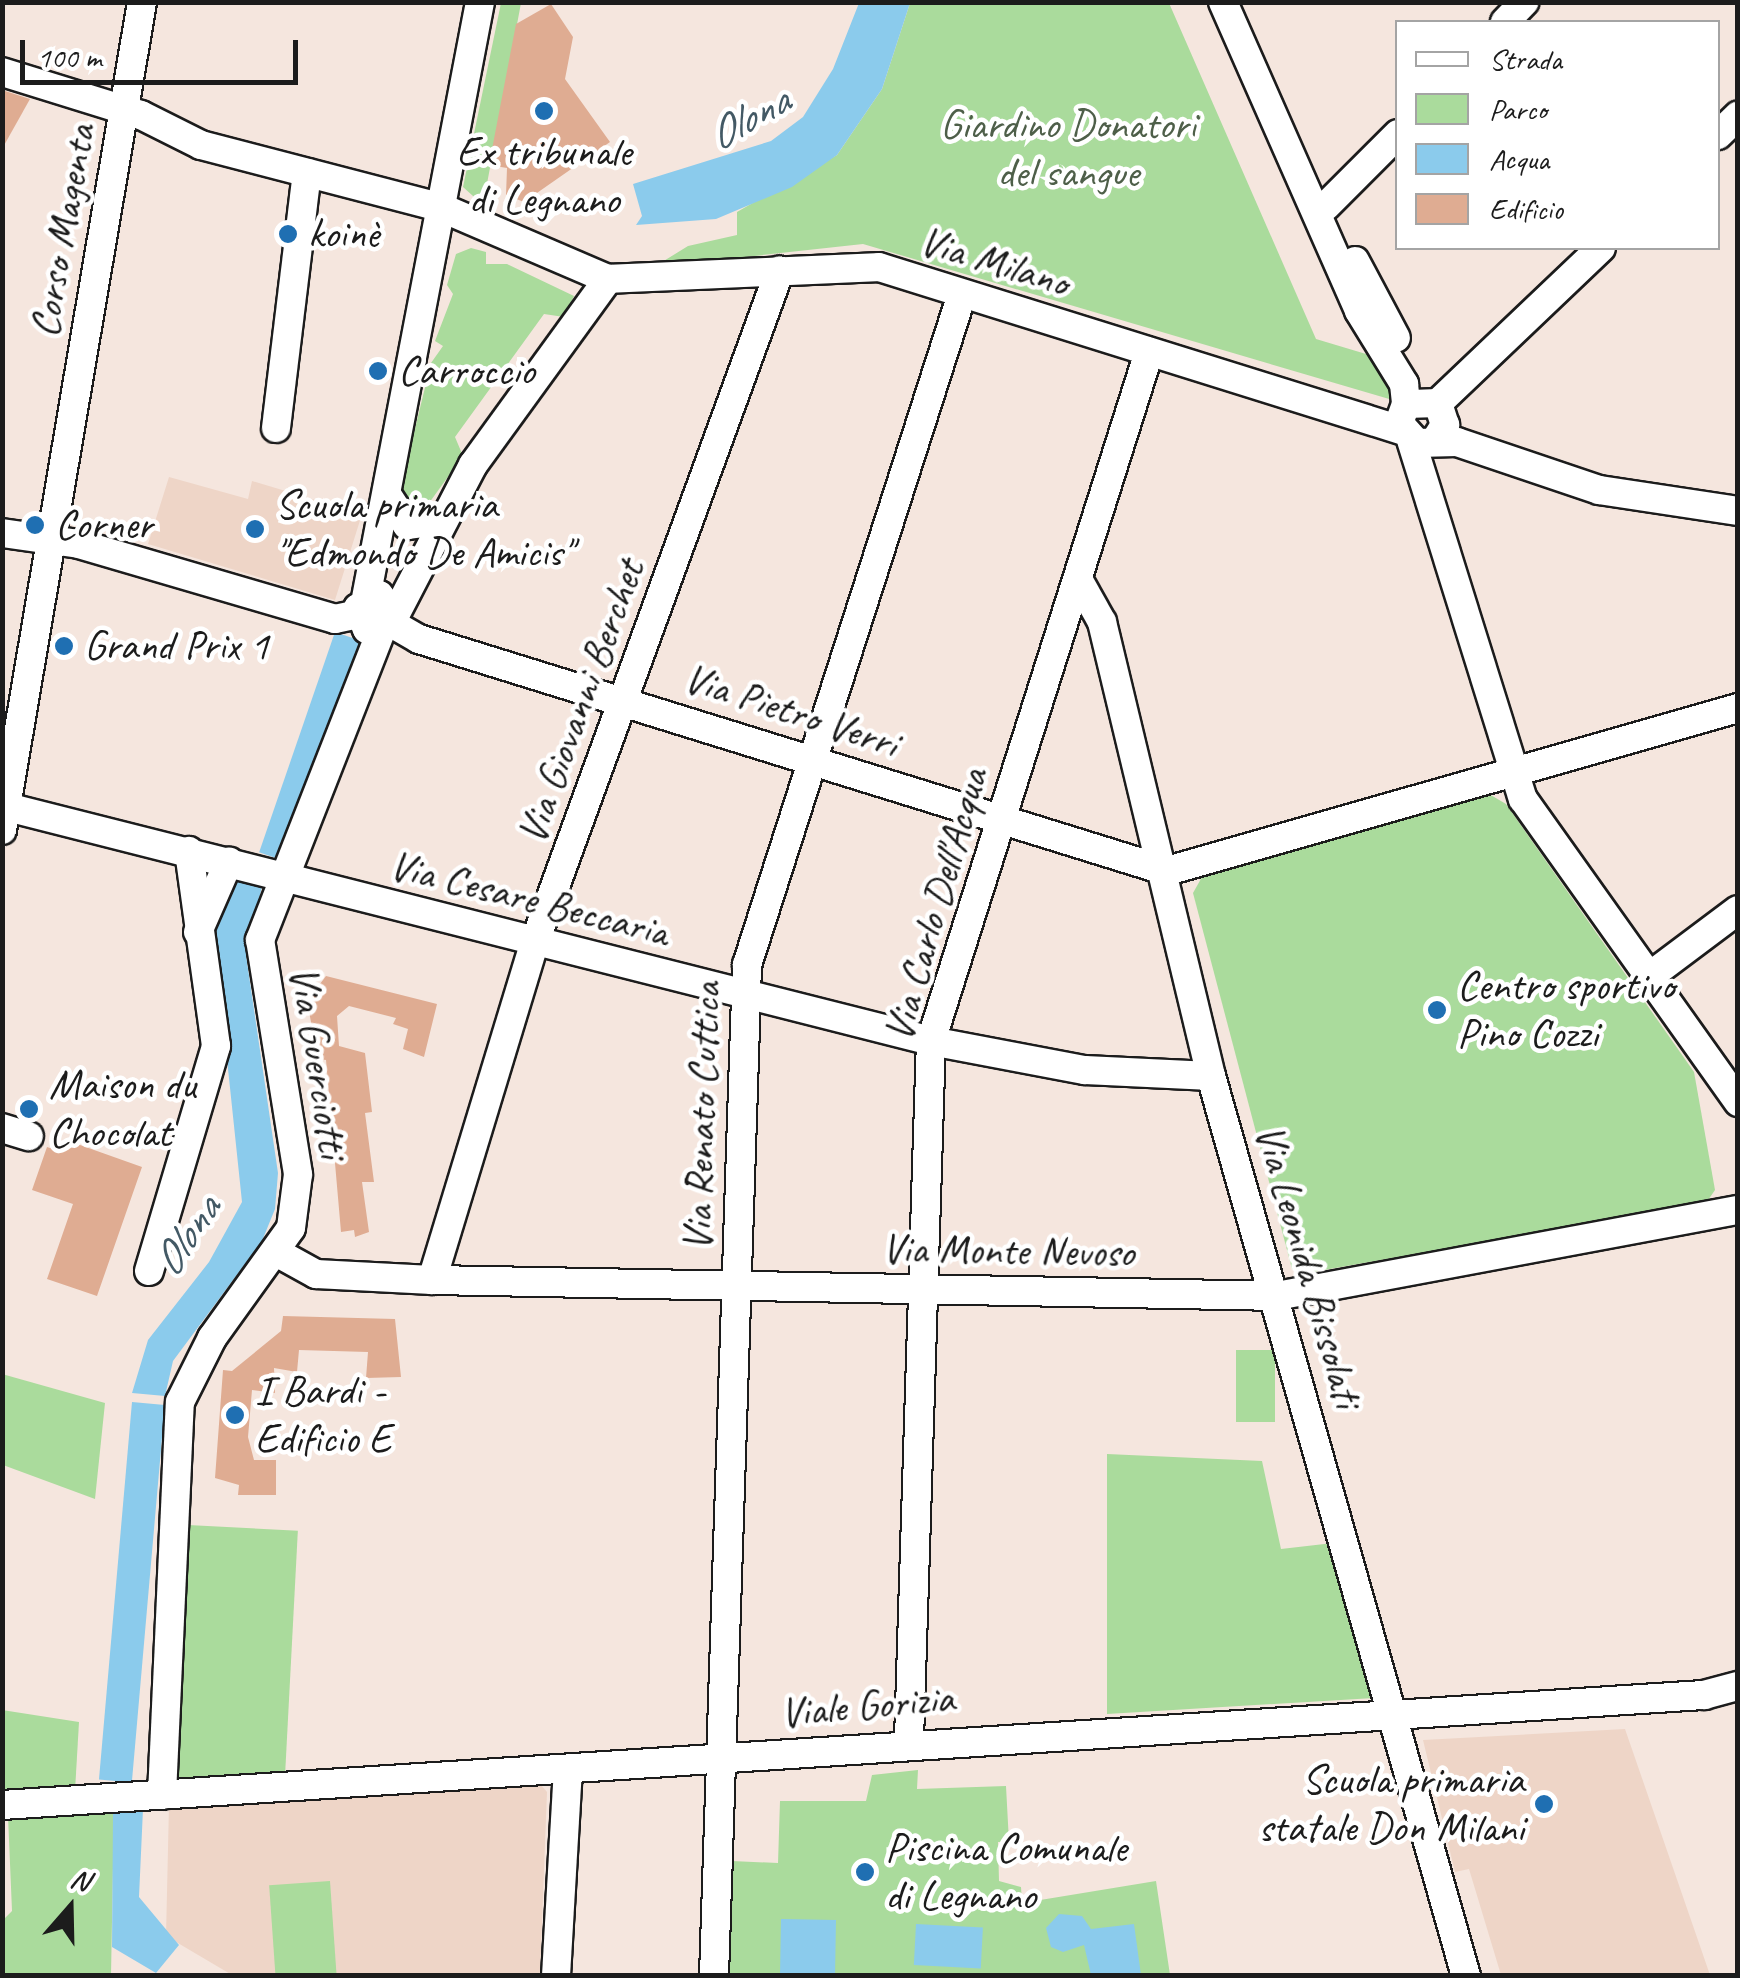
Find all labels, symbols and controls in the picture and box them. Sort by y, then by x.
scale bar [25,20,302,82]
legend [1395,20,1720,250]
text: 100 m [37,38,102,76]
text: Strada [1489,40,1562,78]
water label: Olona [698,74,798,162]
text: Parco [1489,90,1547,128]
marker: Ex tribunale di Legnano [533,100,555,122]
park label: Giardino Donatori del sangue [940,100,1196,198]
street label: Corso Magenta [19,120,107,342]
place label: Ex tribunale di Legnano [457,127,631,225]
text: Acqua [1489,140,1549,178]
text: Edificio [1489,190,1563,228]
place label: koinè [308,209,379,259]
street label: Via Milano [914,216,1074,308]
marker: koinè [277,223,299,245]
place label: Carroccio [398,346,534,396]
marker: Carroccio [367,360,389,382]
place label: Scuola primaria "Edmondo De Amicis" [275,480,572,578]
place label: Corner [55,500,152,550]
marker: Corner [24,514,46,536]
marker: Scuola primaria "Edmondo De Amicis" [244,518,266,540]
street label: Via Giovanni Berchet [506,553,656,851]
place label: Grand Prix 1 [84,621,269,671]
marker: Grand Prix 1 [53,635,75,657]
street label: Via Pietro Verri [678,653,904,769]
street label: Via Carlo Dell'Acqua [873,762,999,1048]
street label: Via Cesare Beccaria [386,840,672,958]
place label: Centro sportivo Pino Cozzi [1457,961,1674,1060]
street label: Via Guerciotti [278,963,358,1161]
street label: Via Renato Cuttica [672,982,732,1252]
marker: Centro sportivo Pino Cozzi [1426,999,1448,1021]
place label: Maison du Chocolat [49,1060,195,1158]
marker: Maison du Chocolat [18,1098,40,1120]
street label: Via Leonida Bissolati [1243,1118,1373,1414]
water label: Olona [140,1186,232,1286]
street label: Via Monte Nevoso [880,1224,1136,1278]
place label: I Bardi - Edificio E [255,1366,391,1464]
marker: I Bardi - Edificio E [224,1404,246,1426]
street label: Viale Gorizia [778,1673,956,1739]
place label: Scuola primaria statale Don Milani [1258,1755,1524,1854]
marker: Scuola primaria statale Don Milani [1533,1793,1555,1815]
place label: Piscina Comunale di Legnano [885,1823,1127,1922]
north arrow [20,1858,120,1958]
text: N [66,1860,95,1899]
marker: Piscina Comunale di Legnano [854,1861,876,1883]

